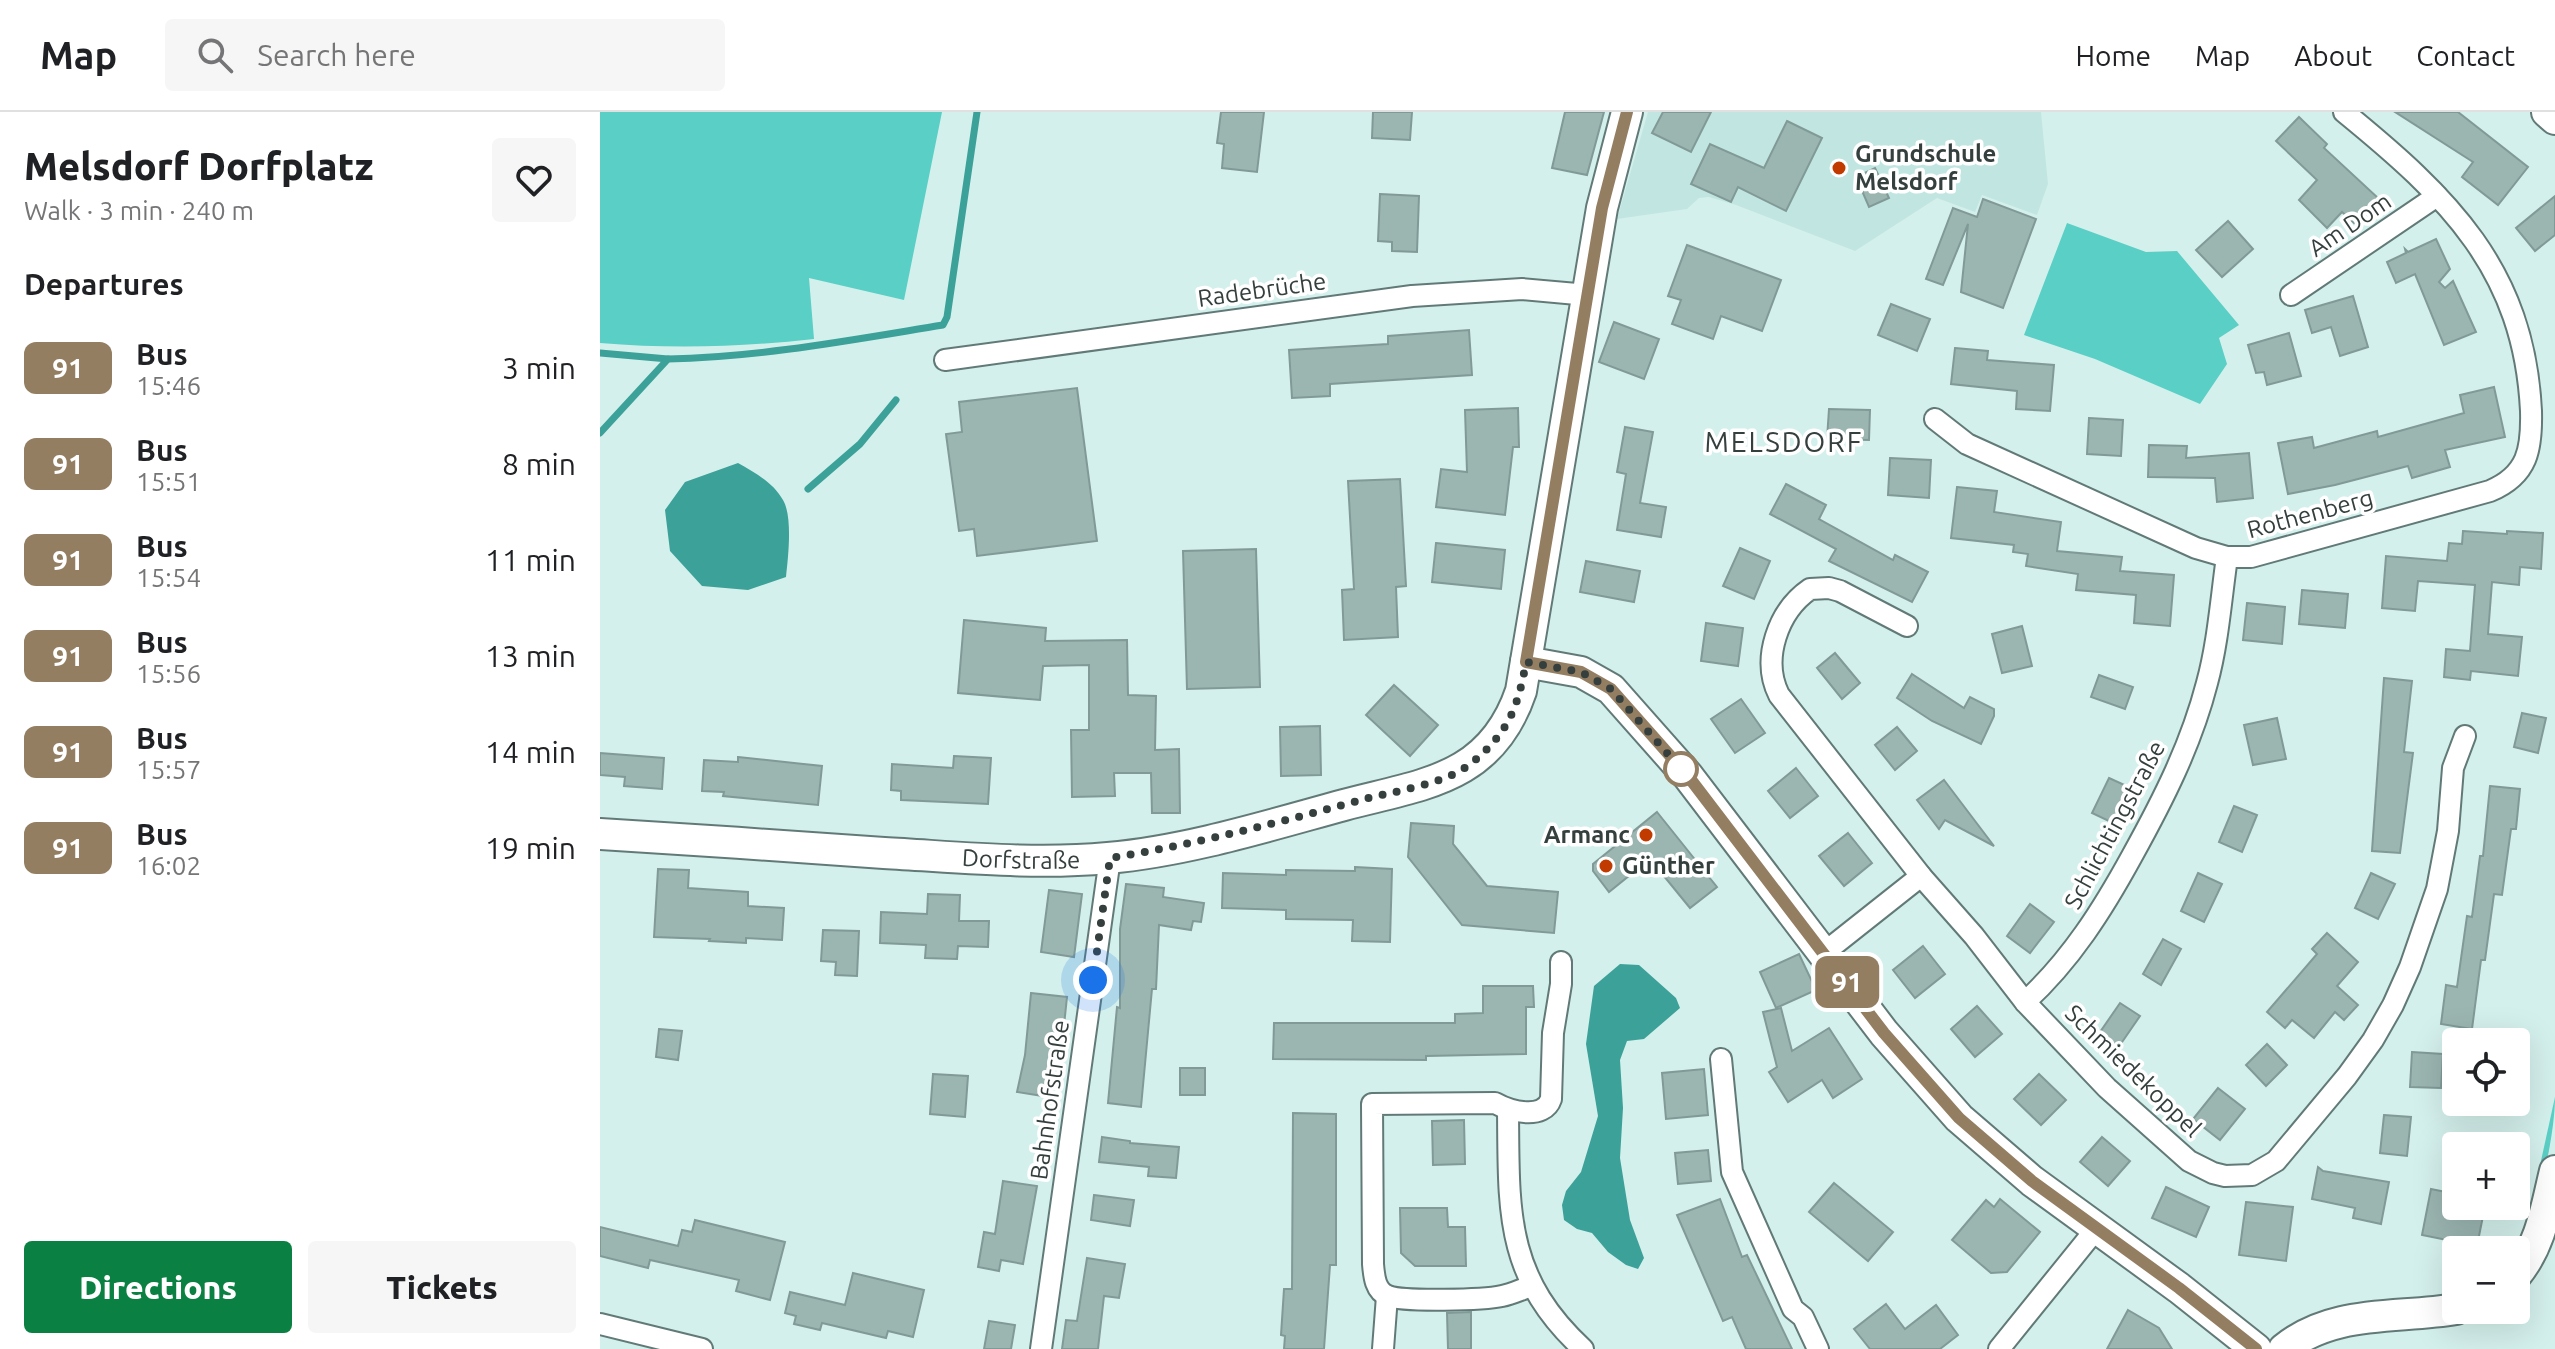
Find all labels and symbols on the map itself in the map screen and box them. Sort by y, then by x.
place label: Grundschule Melsdorf [1855,140,1996,195]
marker: Grundschule Melsdorf [1830,159,1848,177]
street label: Am Dom [2303,187,2396,262]
street label: Radebrüche [1196,267,1328,312]
district label: MELSDORF [1704,426,1864,457]
street label: Rothenberg [2244,484,2376,543]
street label: Schlichtingstraße [2059,736,2170,913]
unlabelled marker [1664,752,1698,786]
place label: Armanc [1544,821,1630,848]
marker: Armanc [1637,826,1655,844]
street label: Dorfstraße [961,844,1081,874]
place label: Günther [1622,852,1715,879]
marker: Günther [1597,857,1615,875]
line badge: 91 [1811,956,1883,1008]
your location [1073,960,1113,1000]
street label: Schmiedekoppel [2060,999,2207,1142]
street label: Bahnhofstraße [1025,1018,1074,1181]

